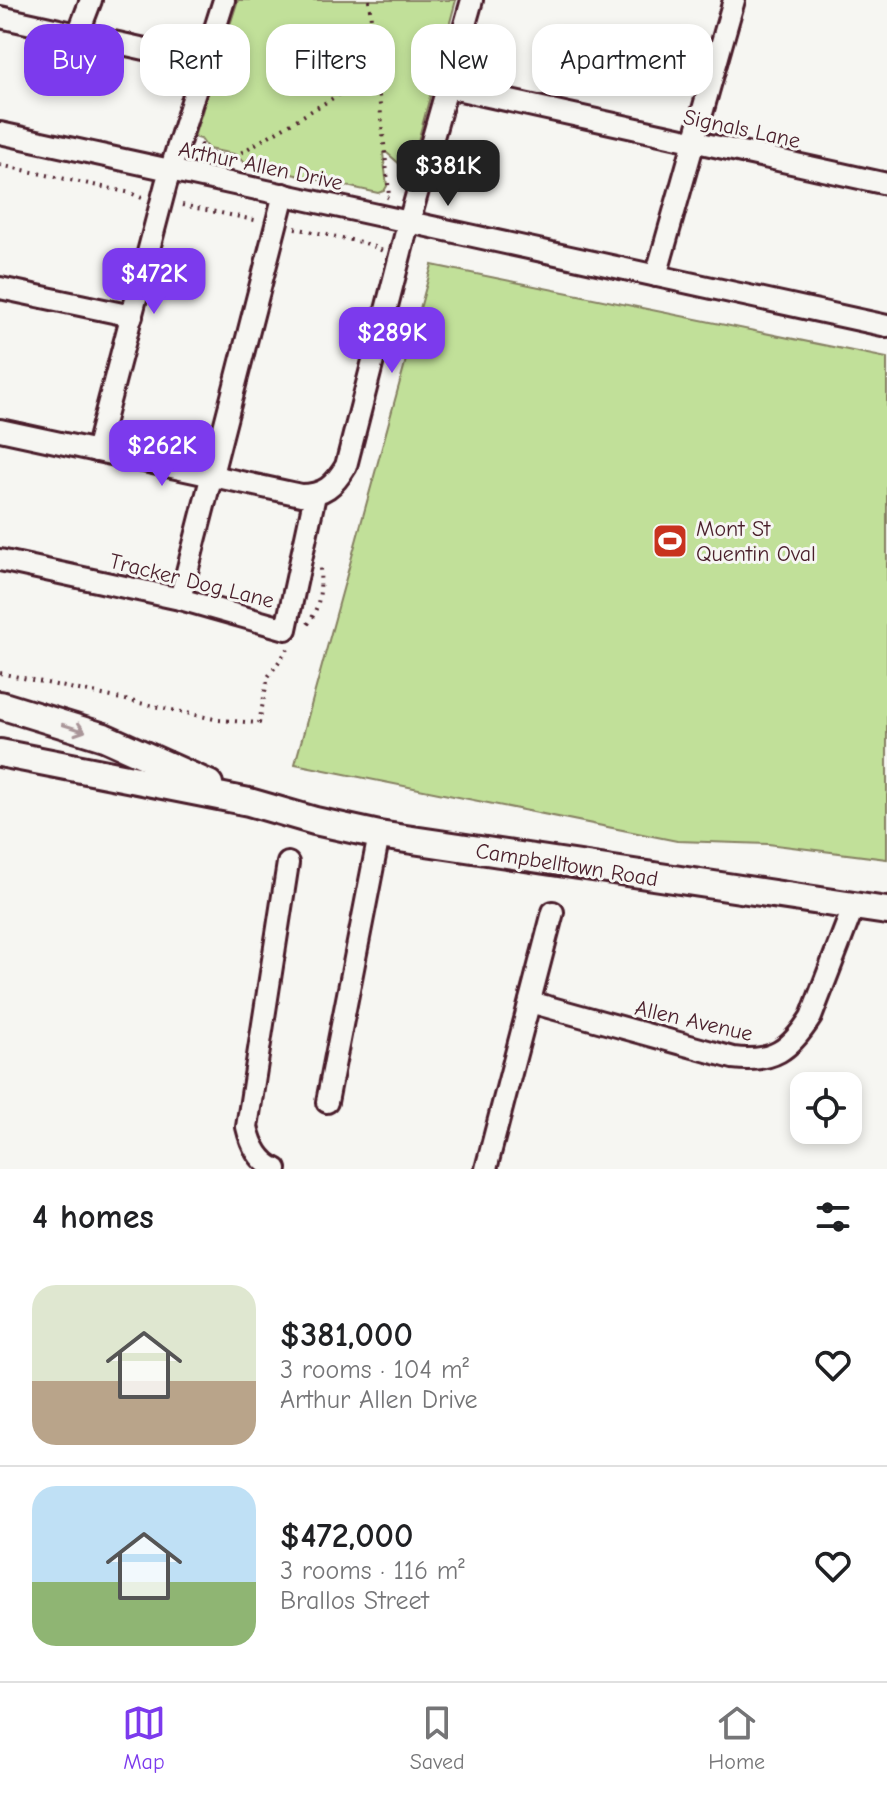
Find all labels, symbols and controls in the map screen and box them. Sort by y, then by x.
chip: Buy [24,24,124,96]
chip: Rent [140,24,250,96]
chip: Filters [266,24,395,96]
chip: New [411,24,516,96]
chip: Apartment [532,24,713,96]
street label: Signals Lane [681,104,803,154]
street label: Arthur Allen Drive [176,136,345,196]
pin: $381K [392,140,504,208]
text: $381K [415,151,481,181]
pin: $472K [98,248,210,316]
text: $472K [120,259,188,289]
pin: $289K [336,307,448,375]
text: $289K [357,318,427,348]
pin: $262K [106,420,218,488]
text: $262K [127,431,197,461]
place label: Mont St Quentin Oval [696,516,816,567]
sports icon: Mont St Quentin Oval [651,522,689,560]
street label: Tracker Dog Lane [107,548,277,614]
one-way arrow [61,721,87,736]
street label: Campbelltown Road [474,838,660,892]
street label: Allen Avenue [632,995,755,1047]
map controls [790,1072,862,1144]
button: locate [790,1072,862,1144]
icon: filters [811,1195,855,1239]
text: 4 homes [32,1197,154,1237]
text: $381,000 [280,1315,413,1355]
icon: home [96,1317,192,1413]
icon: heart [811,1343,855,1387]
text: 3 rooms · 104 m² [280,1355,469,1385]
text: Arthur Allen Drive [280,1385,478,1415]
text: $472,000 [280,1516,413,1556]
icon: home [96,1518,192,1614]
icon: heart [811,1544,855,1588]
text: 3 rooms · 116 m² [280,1556,465,1586]
text: Brallos Street [280,1586,429,1616]
tab: Map [122,1701,166,1775]
tab: Saved [410,1701,465,1775]
tab: Home [708,1701,765,1775]

